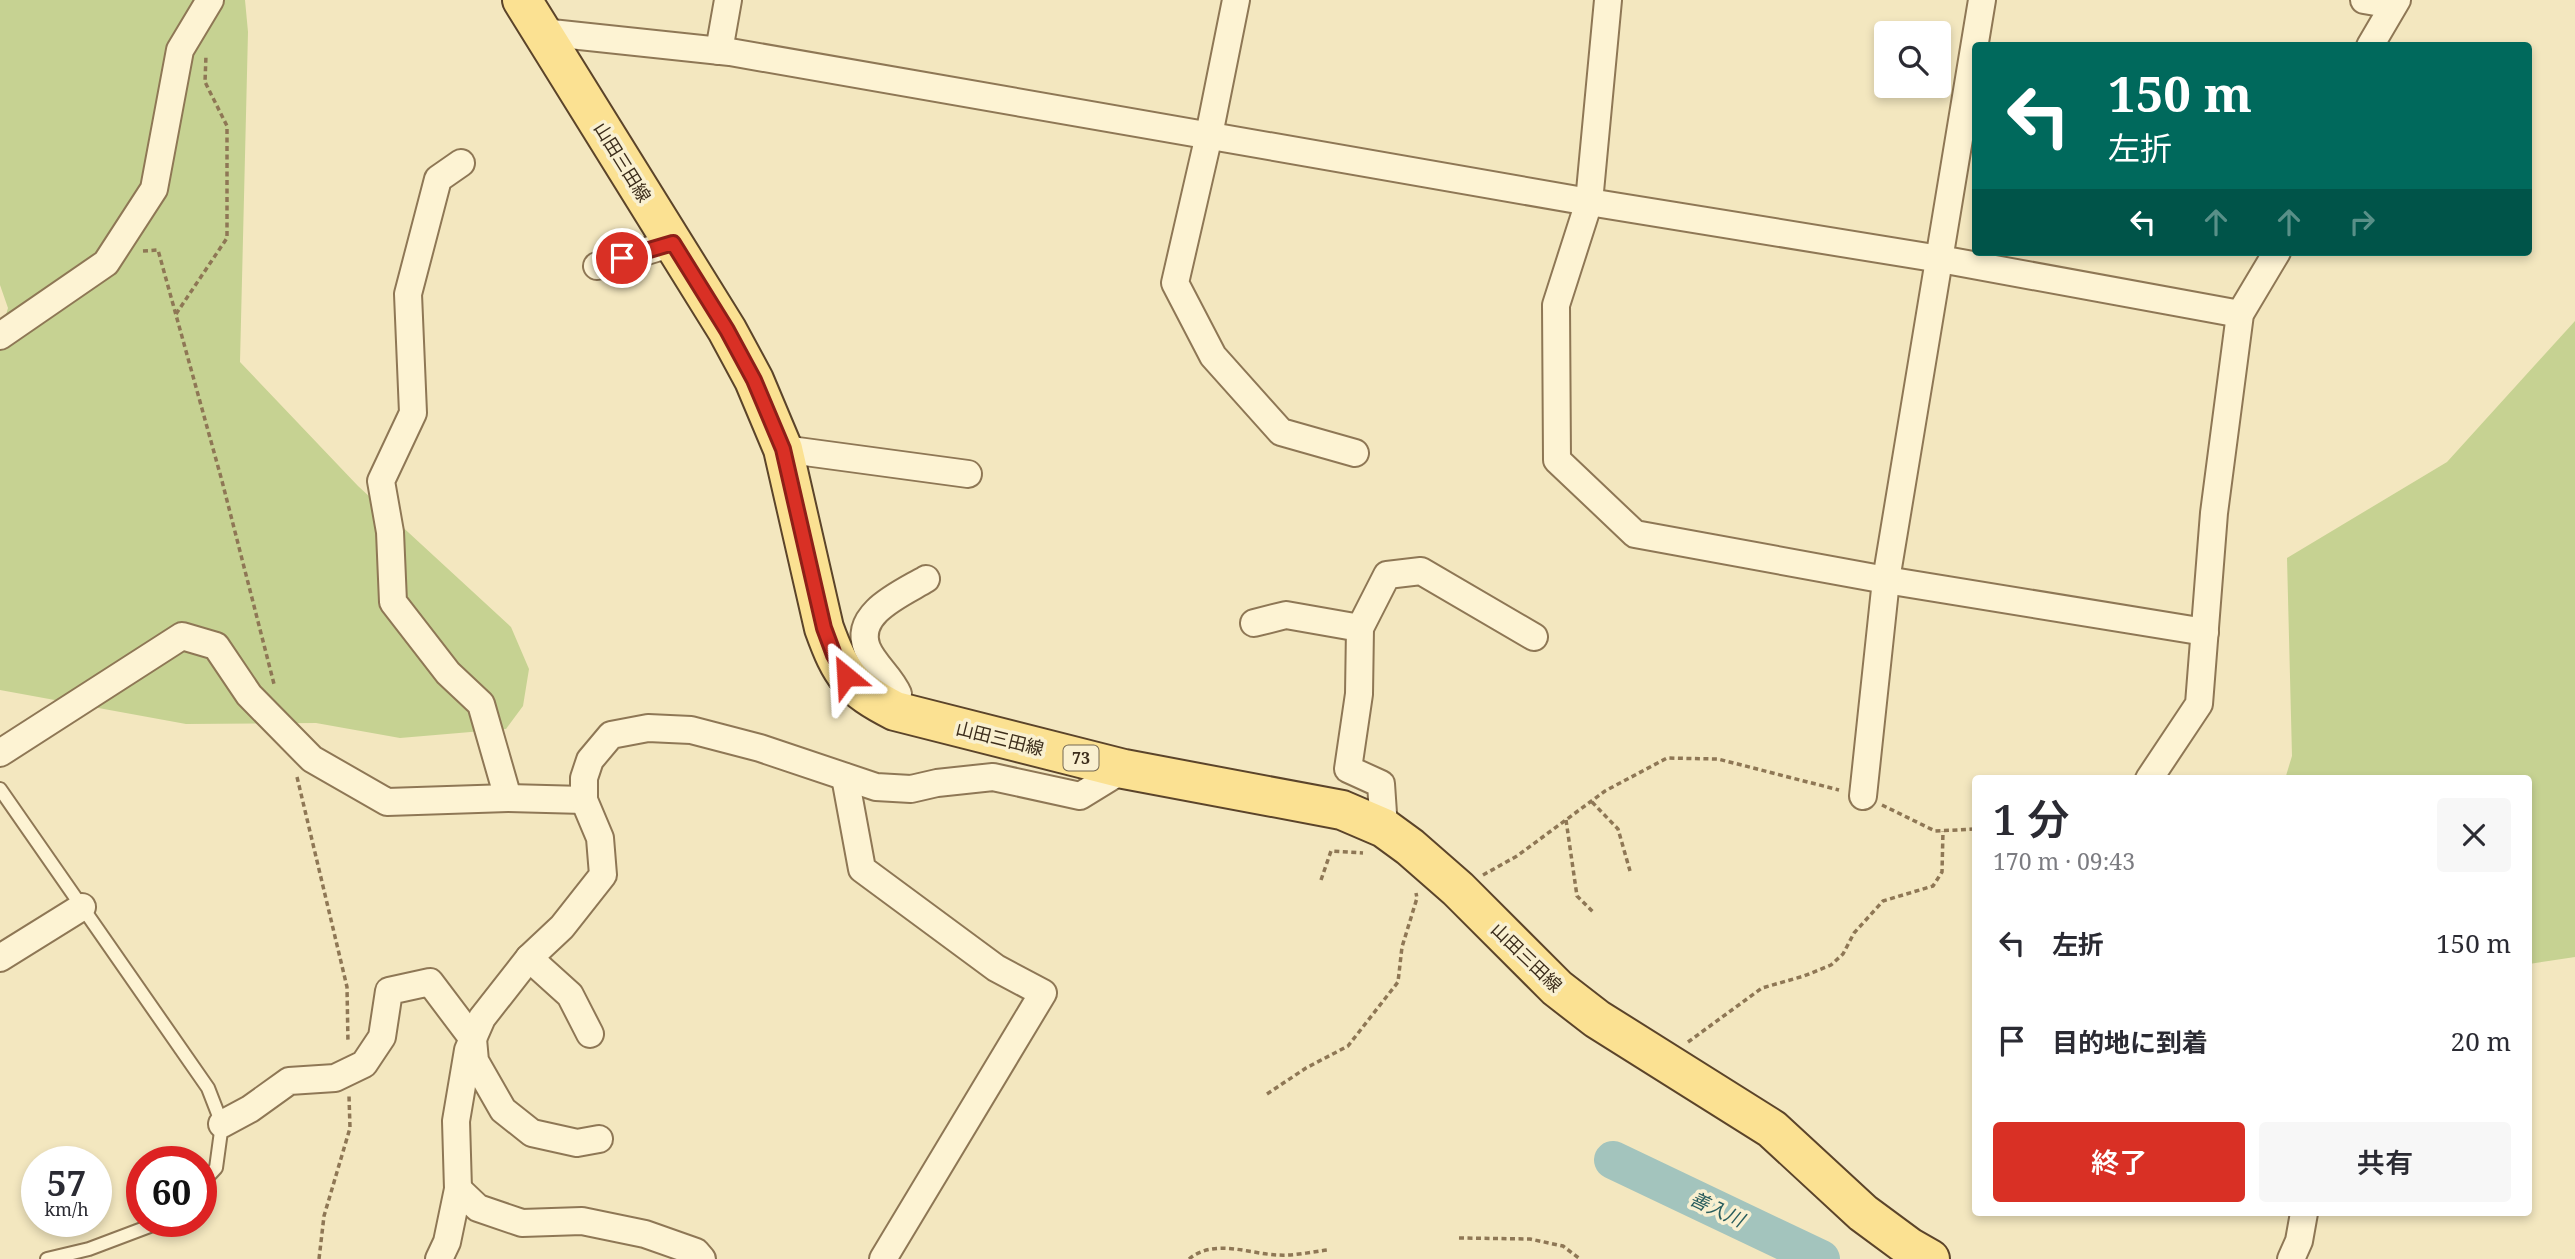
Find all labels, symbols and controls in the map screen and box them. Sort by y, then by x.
map controls [1874,21,1951,98]
button: search [1874,21,1951,98]
text: 150 m [2108,60,2252,126]
icon: left [1993,70,2084,161]
street label: 山田三田線 [589,117,657,207]
text: 左折 [2108,126,2172,169]
icon: left [2124,203,2162,241]
icon: ahead [2197,203,2235,241]
icon: ahead [2270,203,2308,241]
icon: right [2343,203,2381,241]
pin [592,228,652,288]
icon: arrive [603,239,641,277]
position arrow [809,639,883,713]
street label: 山田三田線 [953,715,1047,761]
road number: 73 [1064,746,1098,771]
text: 1 分 [1993,790,2070,847]
button: close [2437,798,2511,872]
text: 170 m · 09:43 [1993,845,2135,877]
street label: 山田三田線 [1486,917,1568,997]
icon: left [1993,924,2031,962]
text: 150 m [2436,925,2511,961]
text: 左折 [2052,926,2104,962]
icon: arrive [1993,1022,2031,1060]
text: 20 m [2451,1023,2511,1059]
text: 目的地に到着 [2052,1024,2208,1060]
button: 終了 [1993,1122,2245,1202]
button: 共有 [2259,1122,2511,1202]
speed limit sign: 60 [126,1146,217,1237]
text: 57 [47,1159,86,1206]
water label: 善入川 [1686,1185,1750,1234]
text: km/h [44,1197,89,1221]

